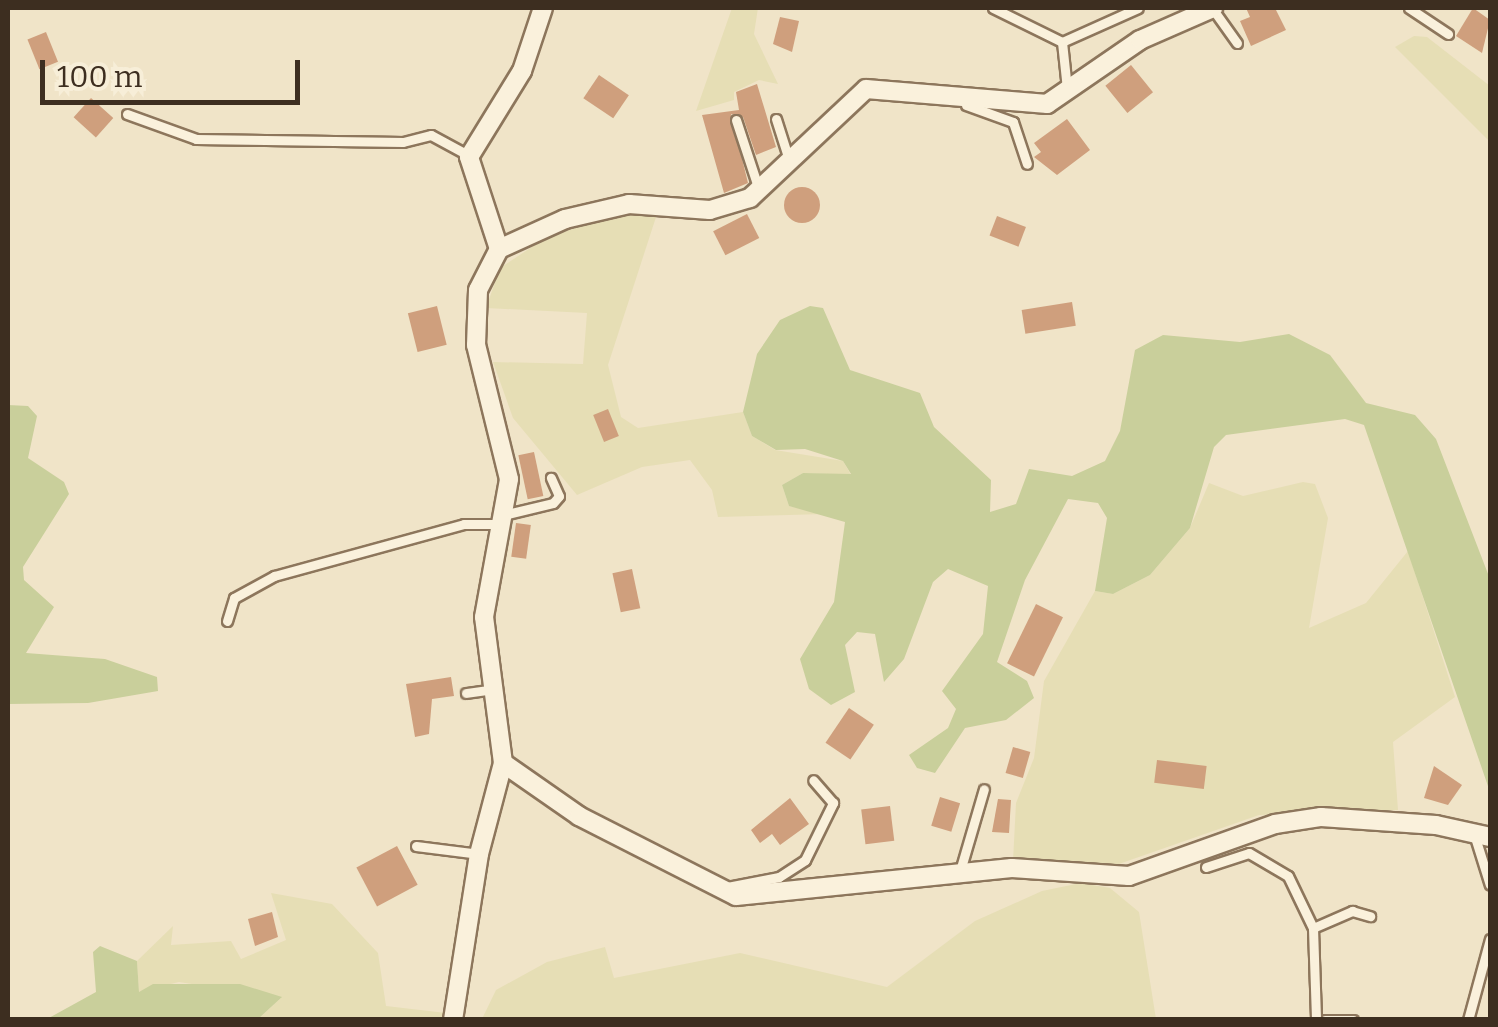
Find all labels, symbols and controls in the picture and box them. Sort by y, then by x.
scale bar [45,40,305,102]
text: 100 m [57,59,142,95]

